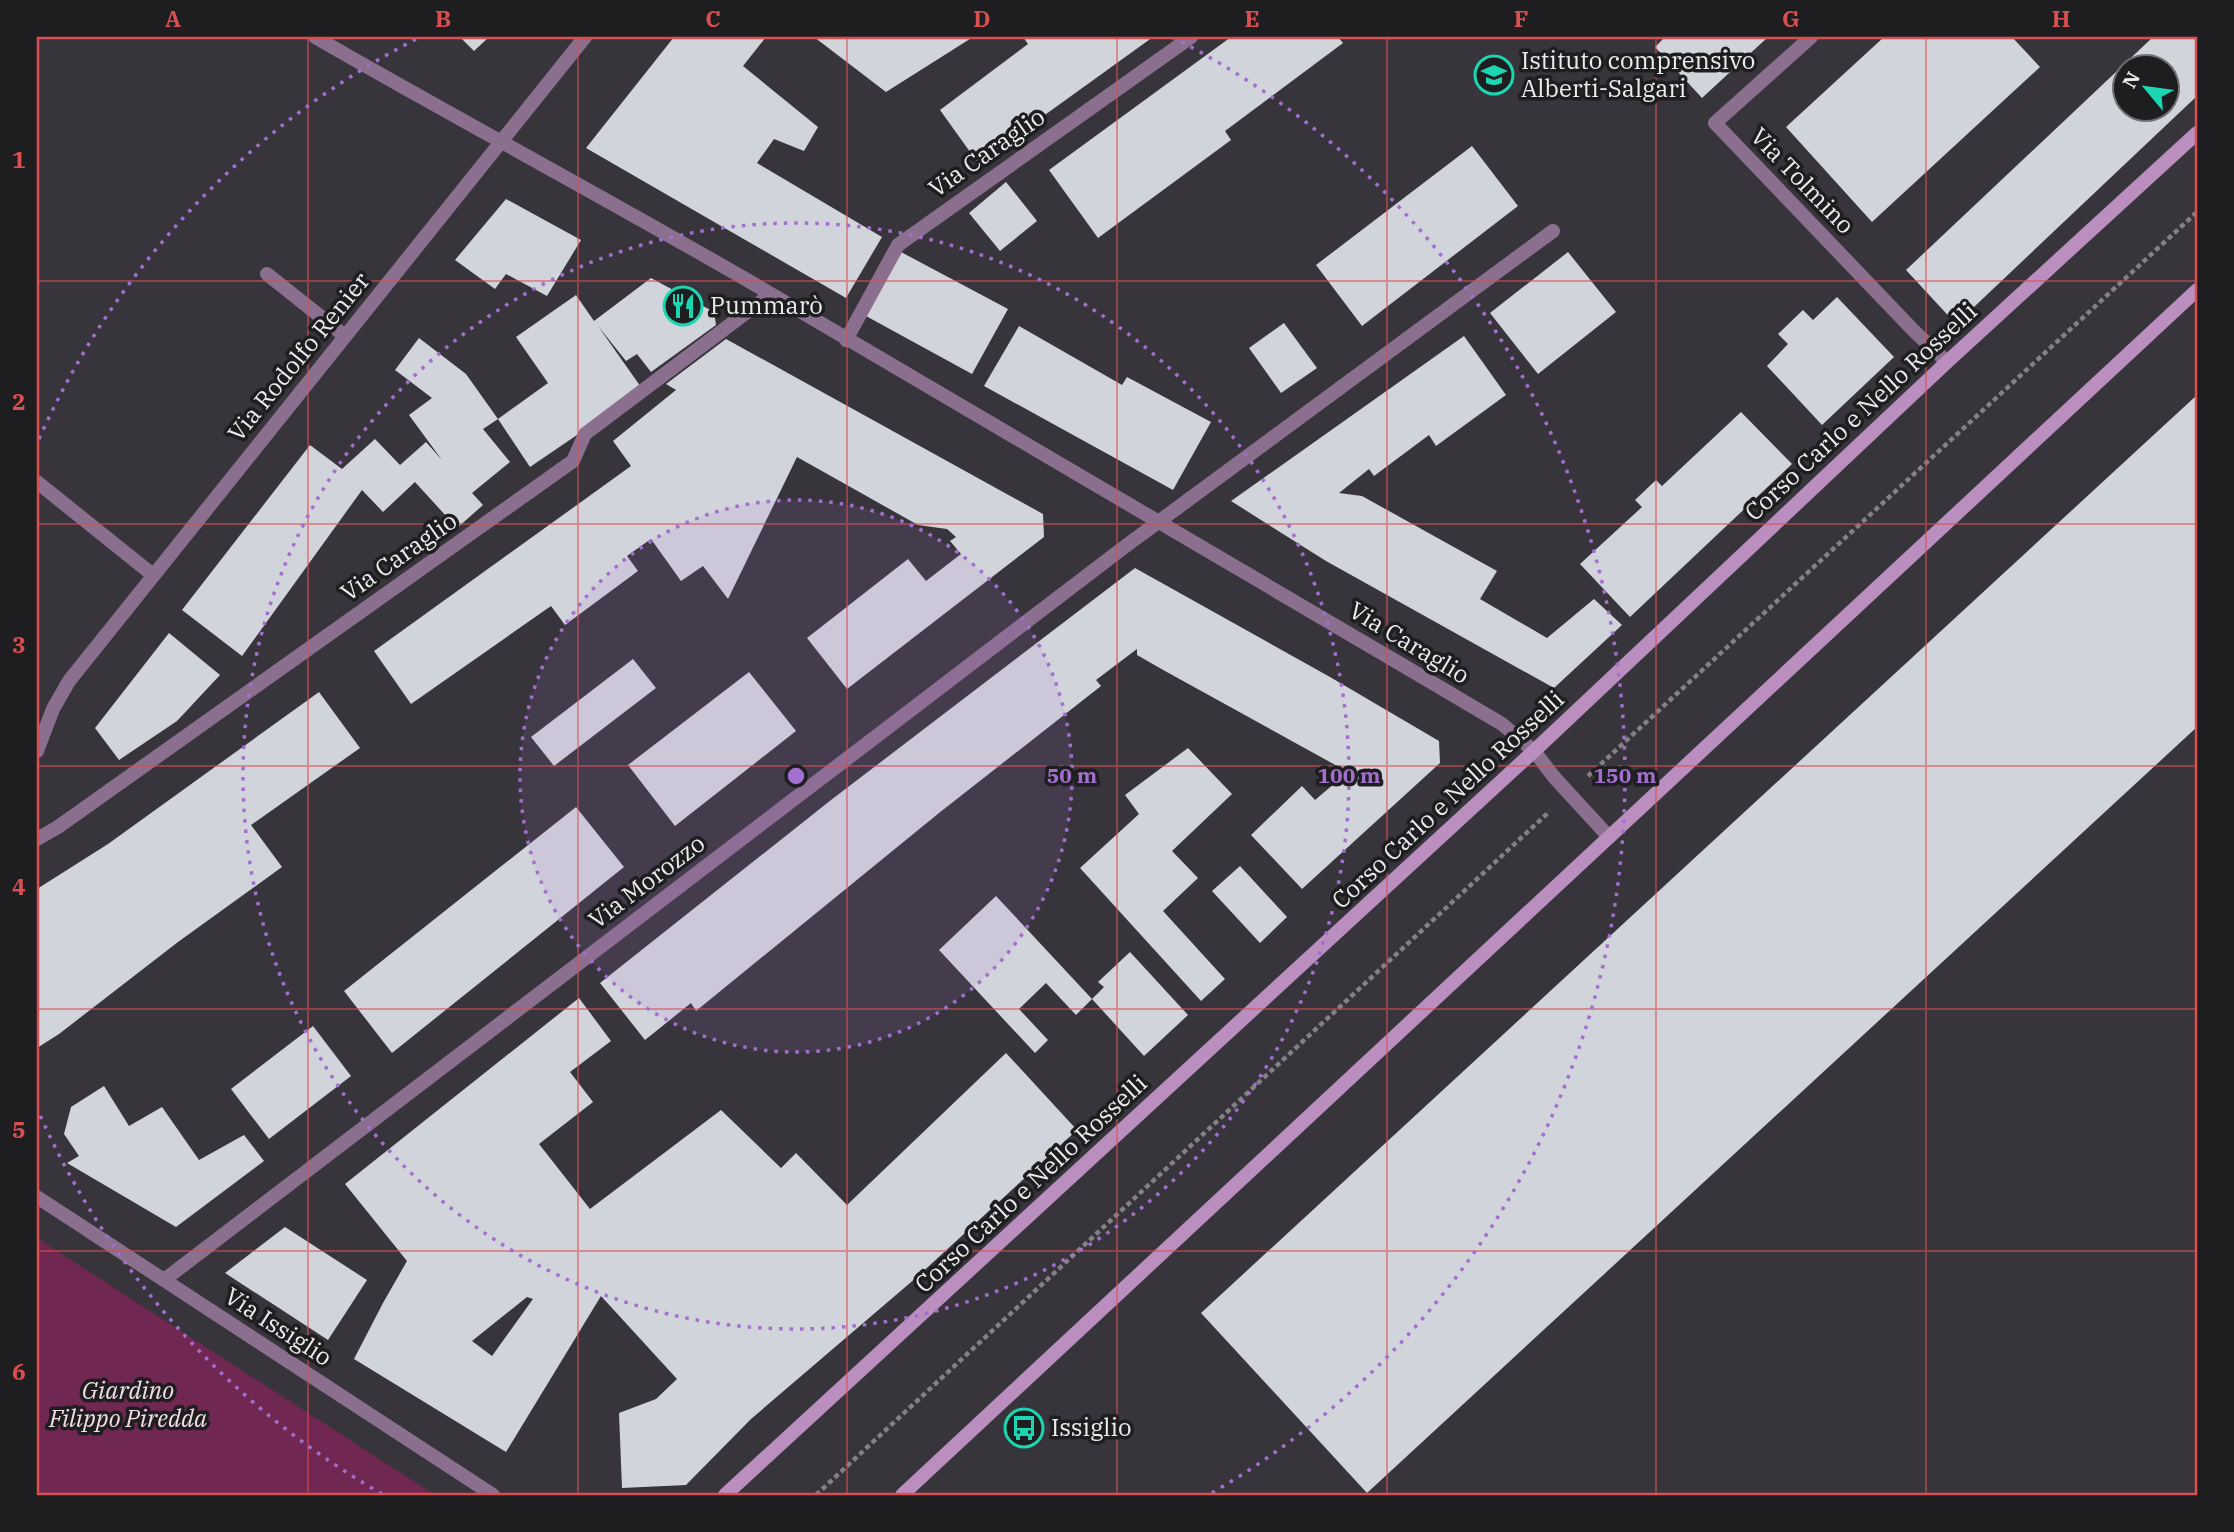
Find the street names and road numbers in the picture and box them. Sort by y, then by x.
street label: Via Caraglio [922,100,1051,204]
street label: Via Tolmino [1744,120,1862,240]
street label: Via Rodolfo Renier [220,265,377,448]
street label: Corso Carlo e Nello Rosselli [1737,295,1983,527]
street label: Via Caraglio [334,504,463,608]
street label: Via Caraglio [1343,594,1476,691]
street label: Corso Carlo e Nello Rosselli [1324,683,1570,915]
street label: Via Morozzo [582,827,711,935]
street label: Corso Carlo e Nello Rosselli [907,1067,1153,1299]
street label: Via Issiglio [219,1279,338,1373]

